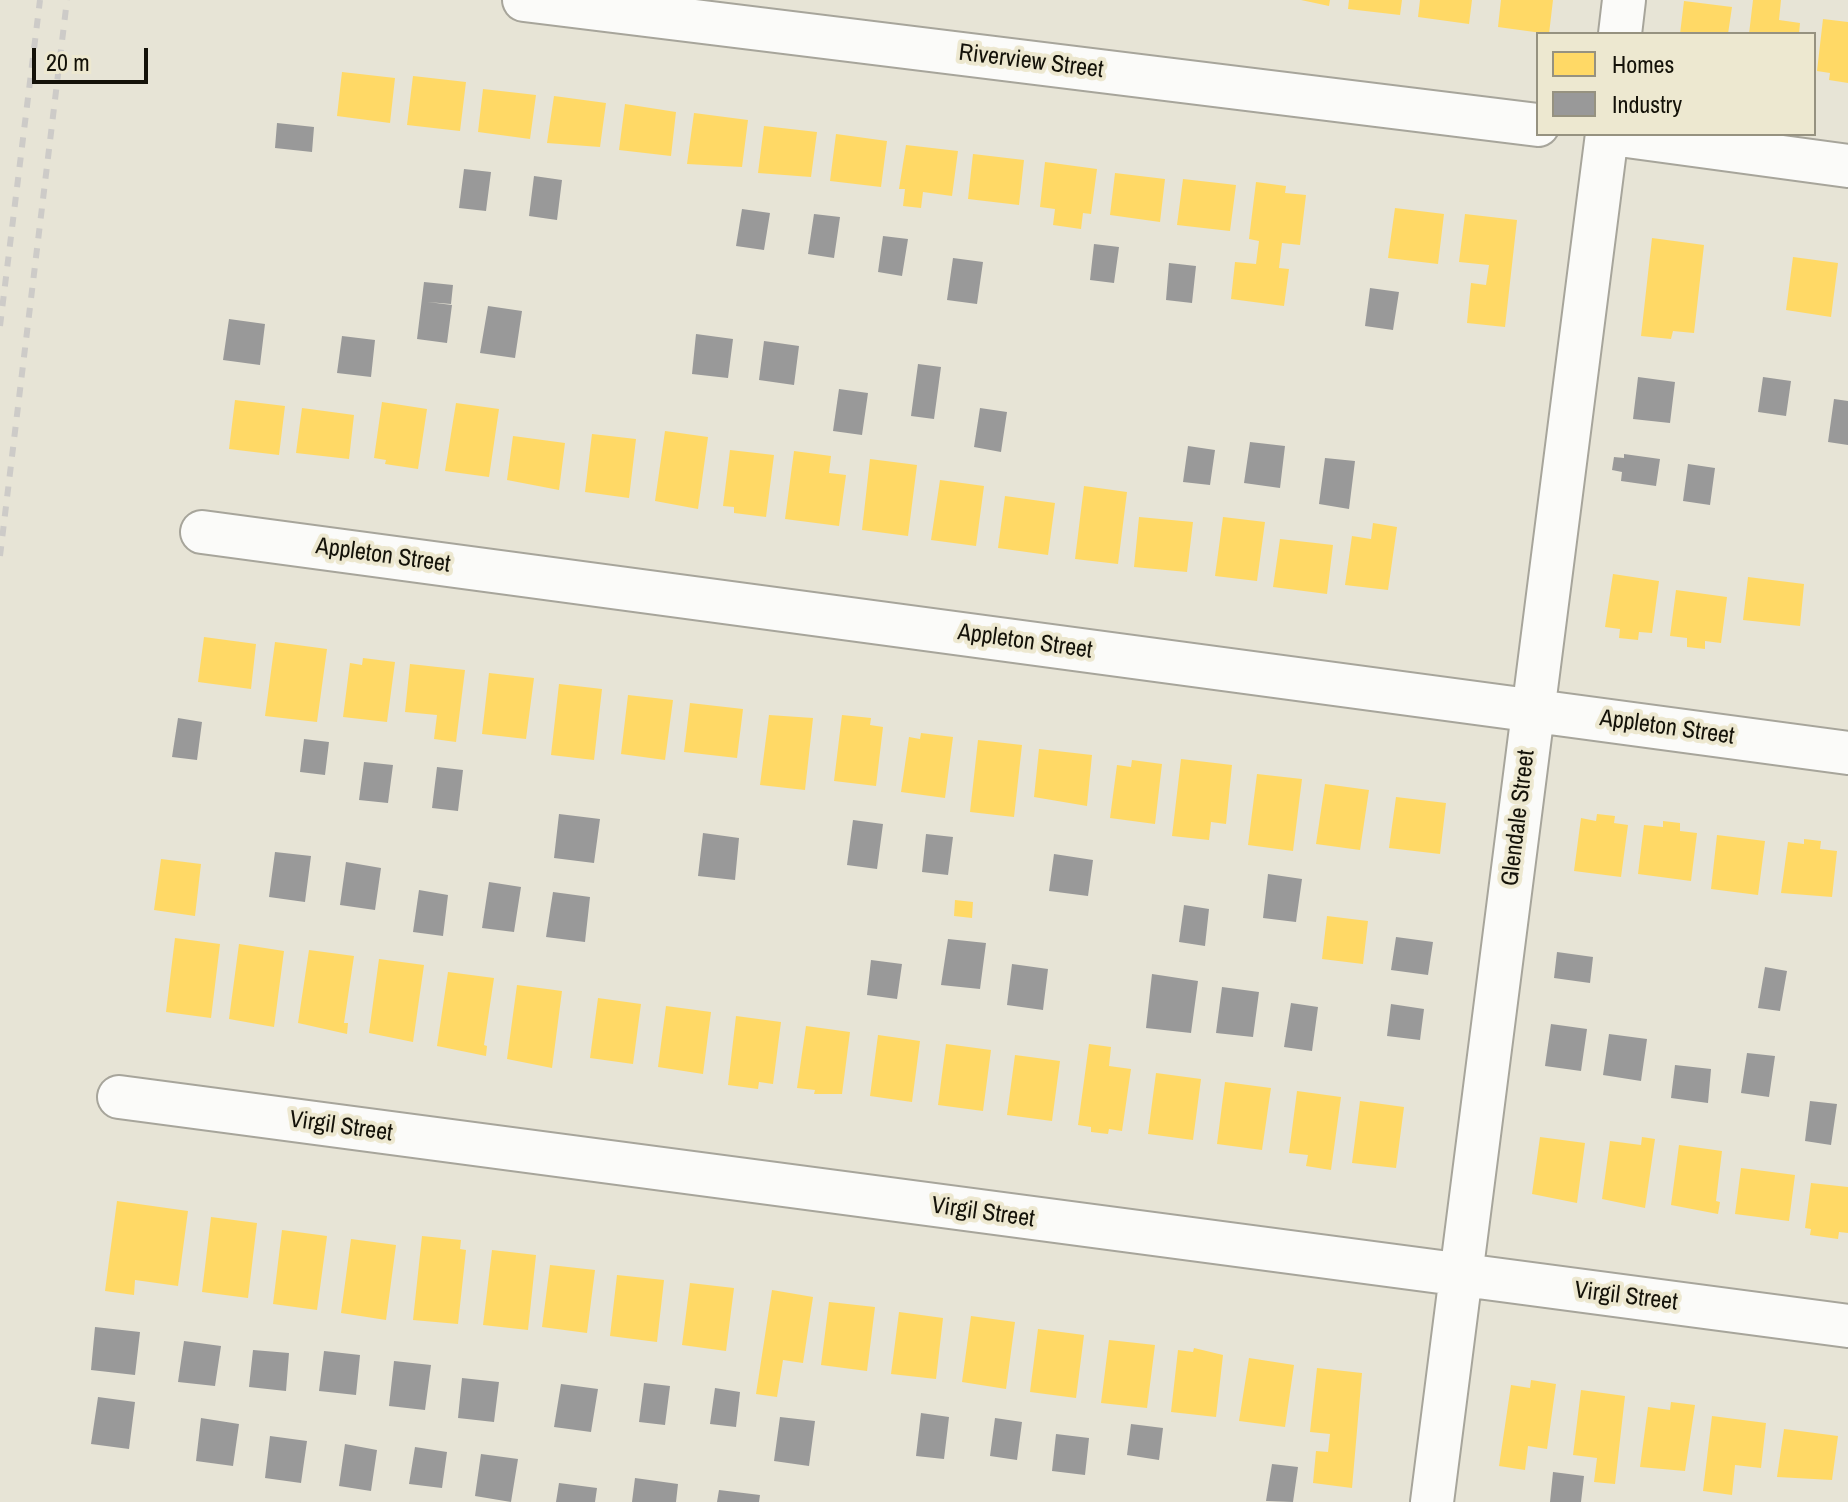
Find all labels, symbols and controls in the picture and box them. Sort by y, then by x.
scale bar [36,32,152,82]
legend [1536,32,1816,136]
street label: Riverview Street [957,39,1105,85]
text: 20 m [46,46,90,78]
text: Homes [1612,48,1674,80]
text: Industry [1612,88,1682,120]
street label: Appleton Street [314,532,452,580]
street label: Appleton Street [956,618,1094,666]
street label: Appleton Street [1598,704,1736,752]
street label: Glendale Street [1496,748,1542,888]
street label: Virgil Street [288,1106,394,1148]
street label: Virgil Street [930,1192,1036,1234]
street label: Virgil Street [1573,1276,1679,1318]

